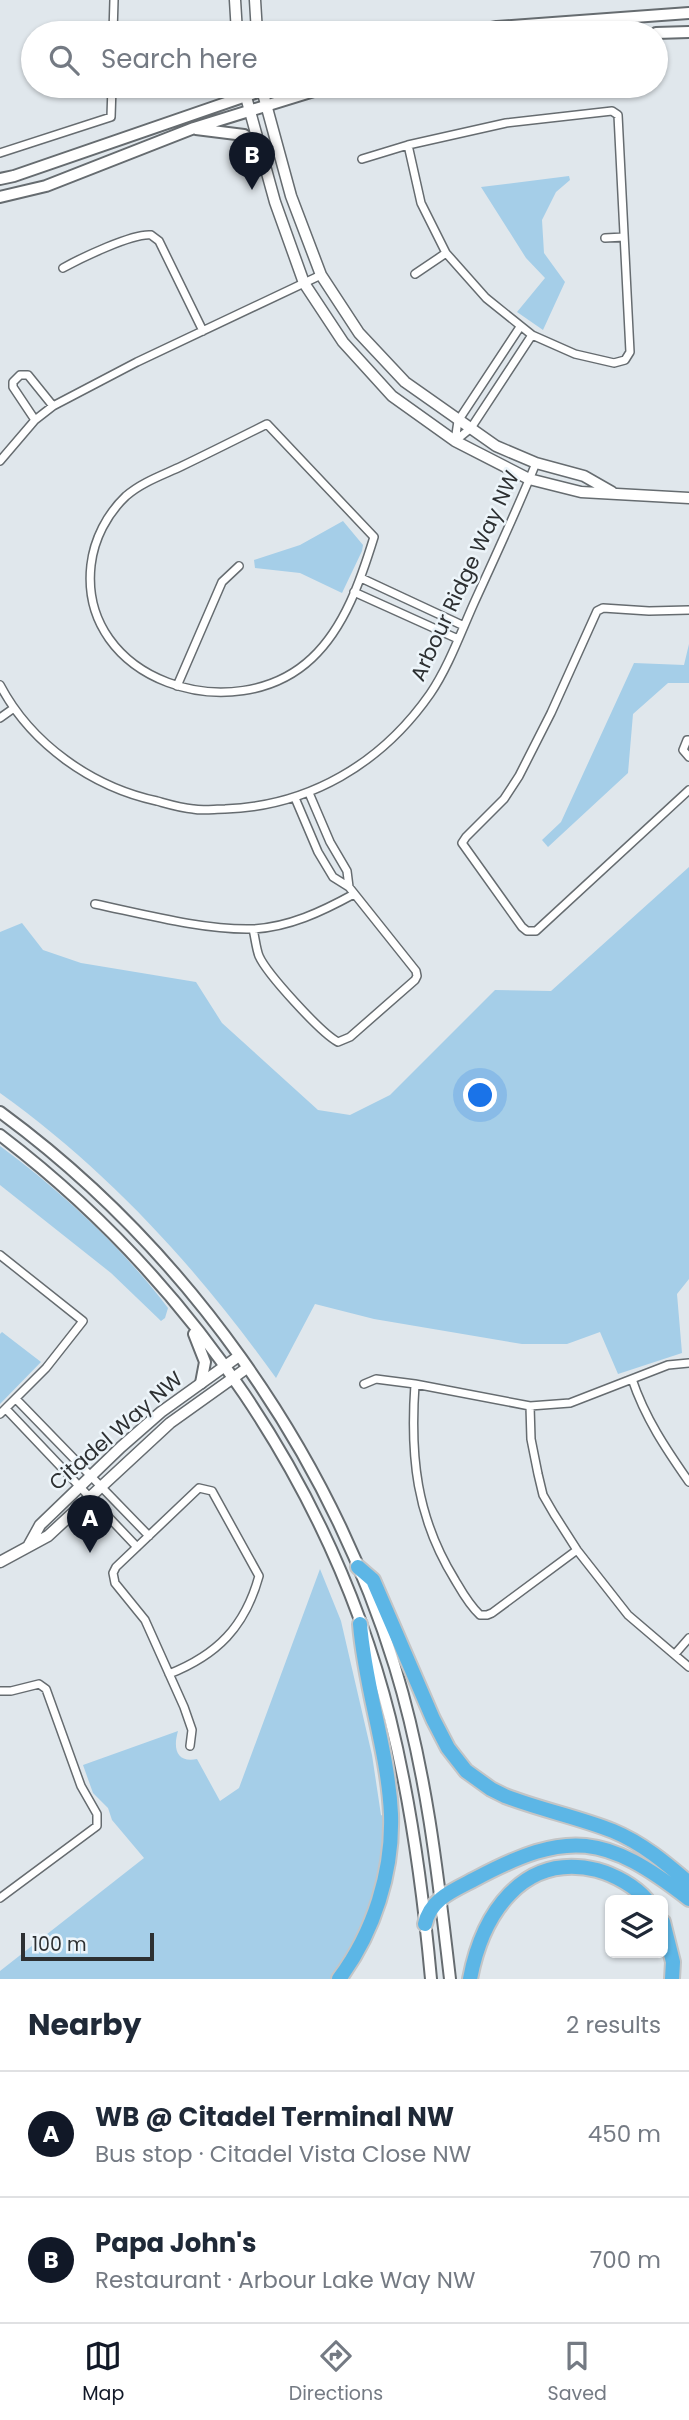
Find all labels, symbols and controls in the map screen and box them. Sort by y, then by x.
search box [21,21,668,98]
icon: search [45,41,83,79]
text: Search here [101,41,258,77]
pin: B [229,132,275,190]
street label: Arbour Ridge Way NW [403,466,526,686]
your location [463,1078,497,1112]
street label: Citadel Way NW [43,1364,189,1497]
pin: A [67,1495,113,1553]
map controls [605,1895,668,1958]
button: layers [605,1895,668,1958]
scale bar [21,1930,154,1962]
text: 100 m [32,1931,87,1958]
text: Nearby [28,2003,142,2046]
text: 2 results [566,2009,661,2041]
text: WB @ Citadel Terminal NW [95,2099,454,2135]
text: A [43,2118,59,2150]
text: 450 m [588,2118,661,2150]
text: Bus stop · Citadel Vista Close NW [95,2138,471,2170]
text: Papa John's [95,2225,257,2261]
text: B [43,2244,59,2276]
text: 700 m [590,2244,661,2276]
text: Restaurant · Arbour Lake Way NW [95,2264,476,2296]
tab: Map [82,2337,124,2408]
tab: Directions [289,2337,383,2408]
tab: Saved [548,2337,607,2408]

